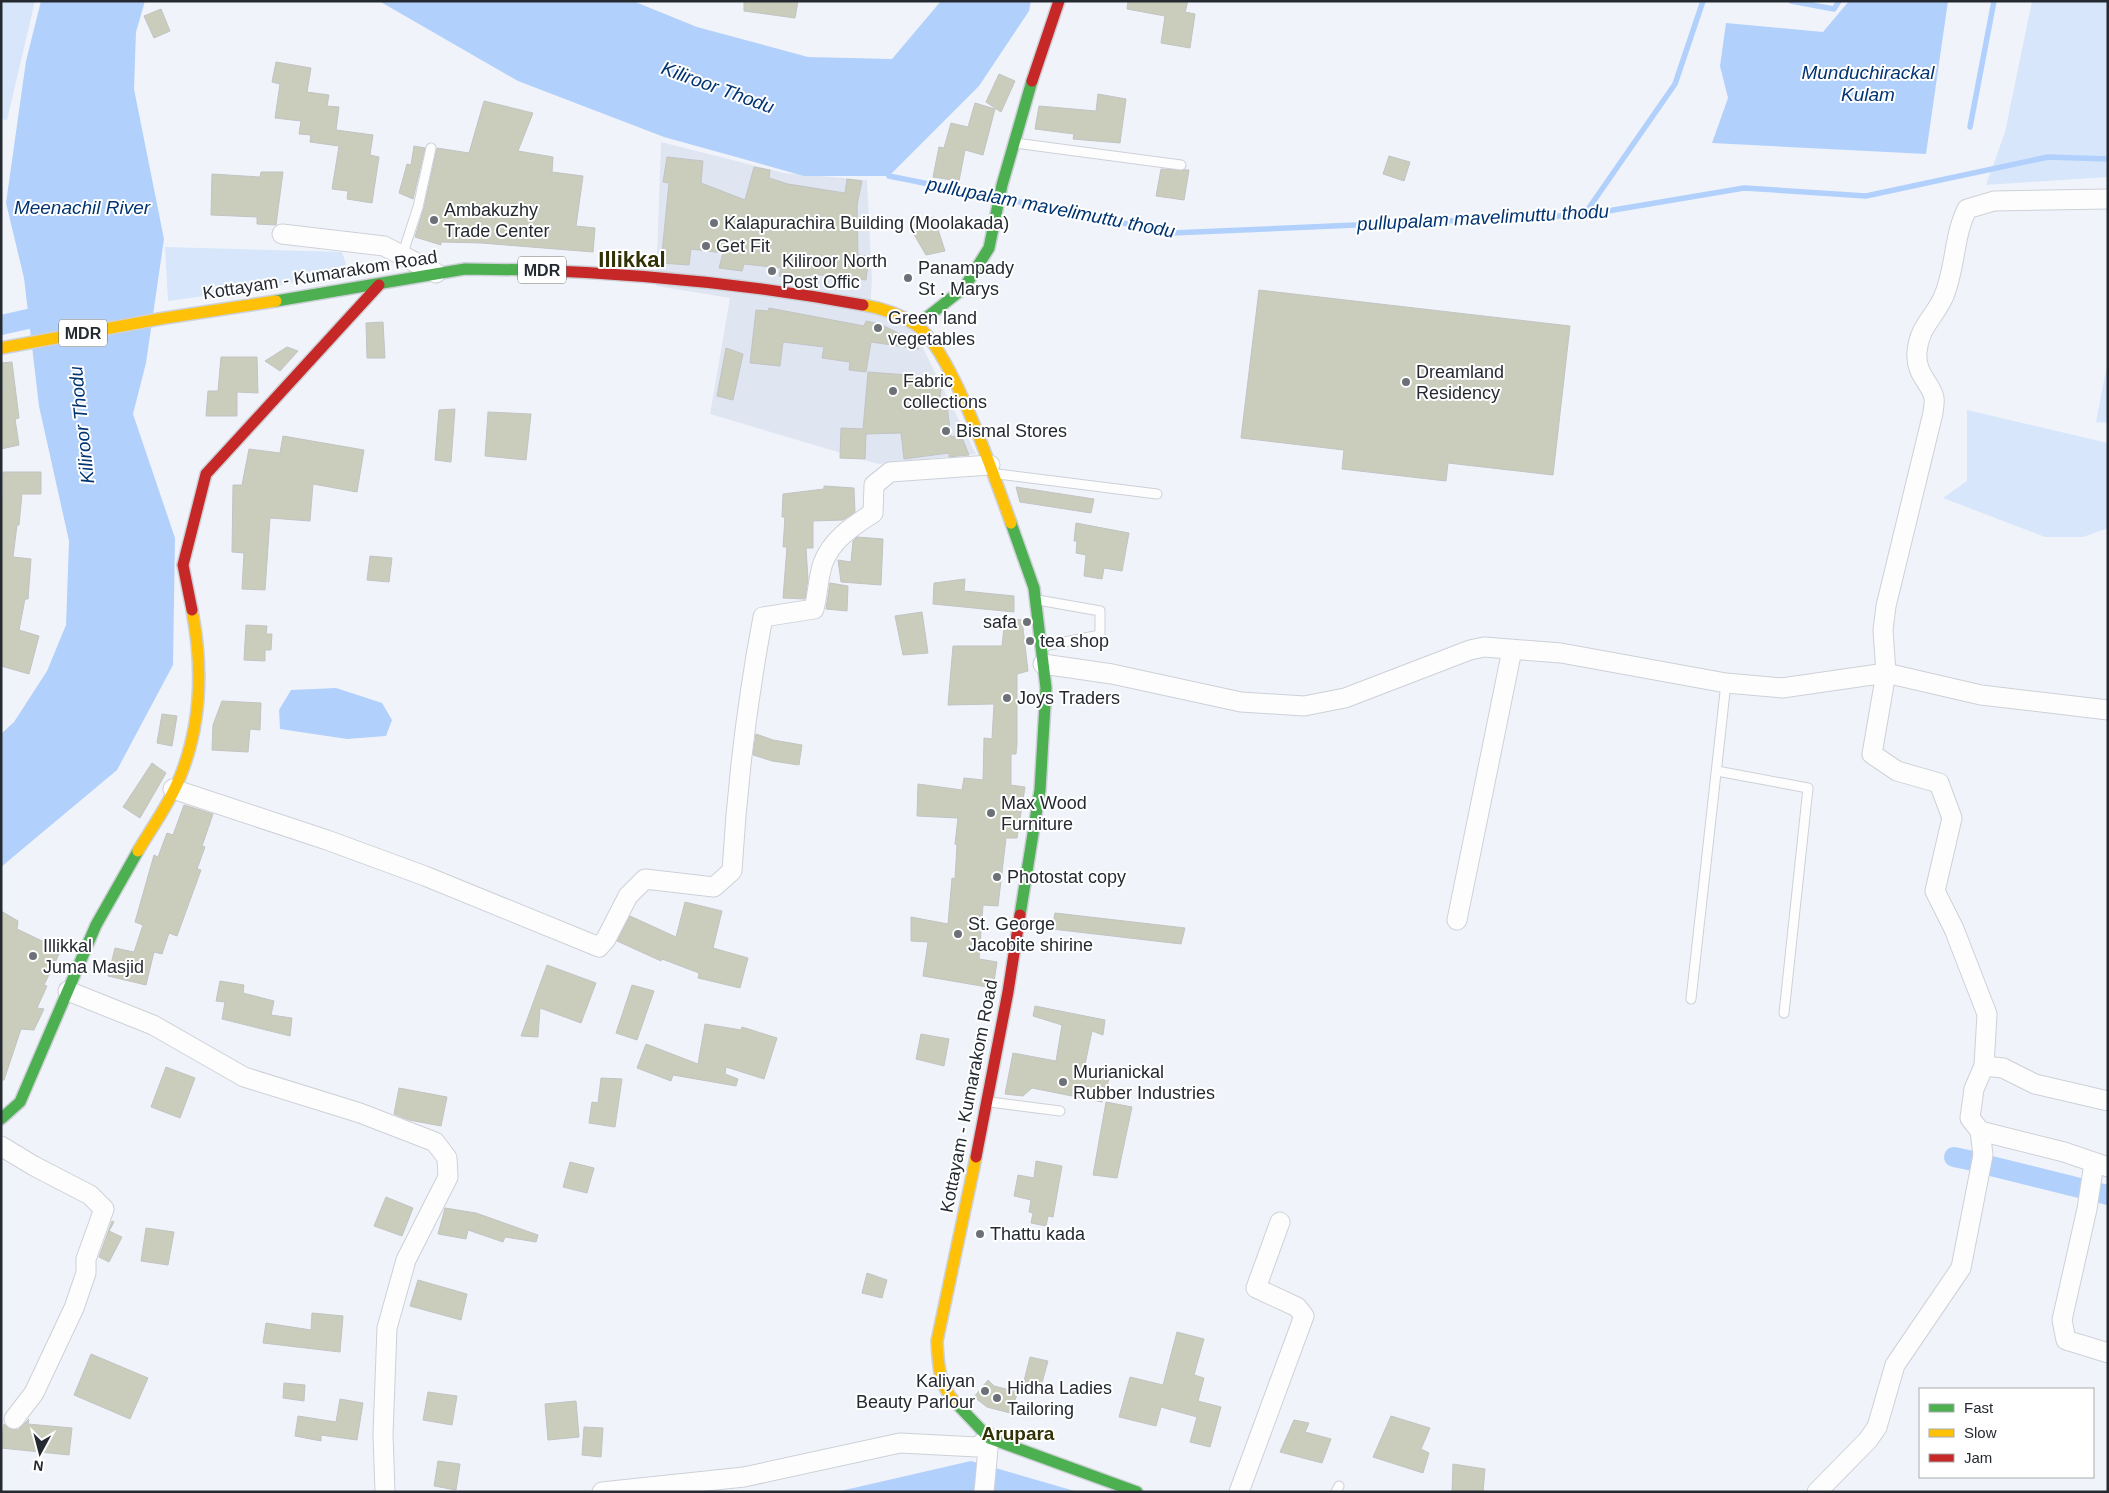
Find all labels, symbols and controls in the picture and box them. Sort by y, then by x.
water label: Kiliroor Thodu [659,57,777,118]
water label: Munduchirackal Kulam [1801,62,1935,105]
water label: pullupalam mavelimuttu thodu [924,173,1177,242]
water label: Meenachil River [14,197,151,218]
place label: Ambakuzhy Trade Center [444,200,549,241]
water label: pullupalam mavelimuttu thodu [1355,200,1610,235]
place label: Kalapurachira Building (Moolakada) [724,213,1009,233]
marker: Ambakuzhy Trade Center [428,214,440,226]
marker: Kalapurachira Building (Moolakada) [708,217,720,229]
place label: Get Fit [716,236,770,256]
marker: Get Fit [700,240,712,252]
street label: Kottayam - Kumarakom Road [201,247,439,303]
district label: Illikkal [598,247,666,272]
place label: Kiliroor North Post Offic [782,251,887,292]
road number: MDR [518,256,566,284]
place label: Panampady St . Marys [918,258,1014,299]
marker: Kiliroor North Post Offic [766,265,778,277]
marker: Panampady St . Marys [902,272,914,284]
place label: Green land vegetables [888,308,977,349]
road number: MDR [59,319,107,346]
marker: Green land vegetables [872,322,884,334]
place label: Dreamland Residency [1416,362,1504,403]
water label: Kiliroor Thodu [65,365,98,485]
place label: Fabric collections [903,371,987,412]
marker: Dreamland Residency [1400,376,1412,388]
marker: Fabric collections [887,385,899,397]
place label: Bismal Stores [956,421,1067,441]
marker: Bismal Stores [940,425,952,437]
place label: safa [983,612,1018,632]
marker: safa [1021,616,1033,628]
place label: tea shop [1040,631,1109,651]
marker: tea shop [1024,635,1036,647]
place label: Joys Traders [1017,688,1120,708]
marker: Joys Traders [1001,692,1013,704]
place label: Max Wood Furniture [1001,793,1087,834]
marker: Max Wood Furniture [985,807,997,819]
place label: Photostat copy [1007,867,1126,887]
marker: Photostat copy [991,871,1003,883]
place label: St. George Jacobite shirine [968,914,1093,955]
marker: St. George Jacobite shirine [952,928,964,940]
place label: Illikkal Juma Masjid [43,936,144,977]
marker: Illikkal Juma Masjid [27,950,39,962]
street label: Kottayam - Kumarakom Road [937,978,1001,1214]
place label: Murianickal Rubber Industries [1073,1062,1215,1103]
marker: Murianickal Rubber Industries [1057,1076,1069,1088]
place label: Thattu kada [990,1224,1086,1244]
marker: Thattu kada [974,1228,986,1240]
place label: Kaliyan Beauty Parlour [856,1371,975,1412]
place label: Hidha Ladies Tailoring [1007,1378,1112,1419]
marker: Kaliyan Beauty Parlour [979,1385,991,1397]
legend [1919,1388,2094,1478]
marker: Hidha Ladies Tailoring [991,1392,1003,1404]
text: Fast [1964,1399,1994,1416]
district label: Arupara [982,1423,1055,1444]
text: Slow [1964,1424,1997,1441]
north arrow [15,1428,65,1478]
text: Jam [1964,1449,1992,1466]
text: N [32,1457,44,1474]

